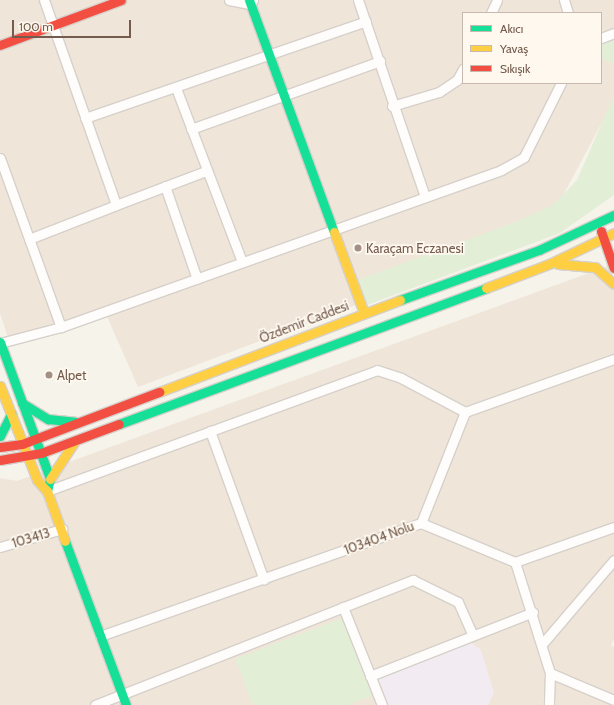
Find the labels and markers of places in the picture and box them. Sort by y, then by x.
place label: Karaçam Eczanesi [366,240,464,256]
marker: Karaçam Eczanesi [353,243,363,253]
place label: Alpet [57,367,86,383]
marker: Alpet [44,370,54,380]

